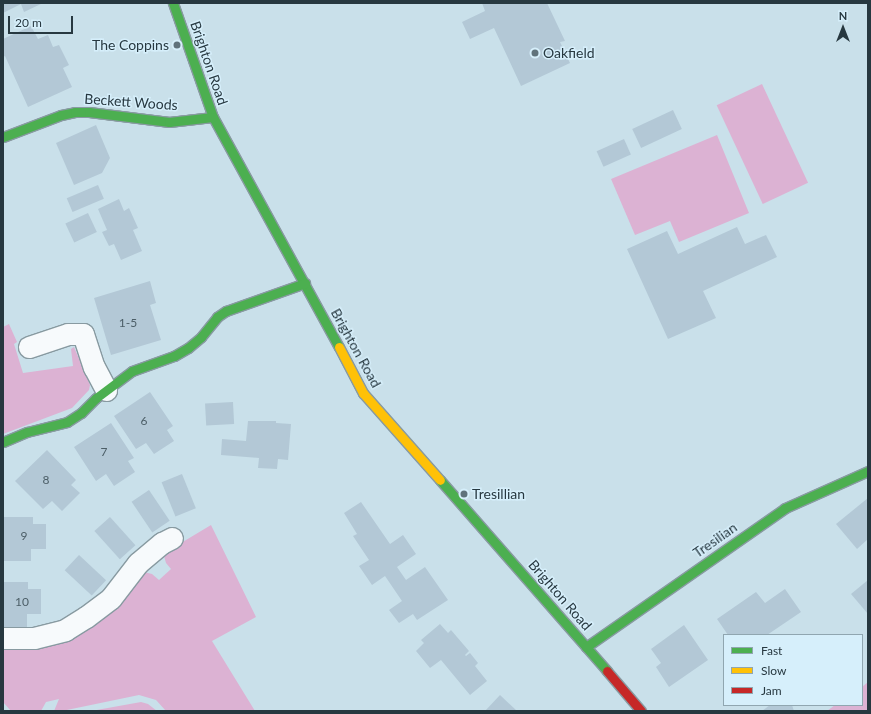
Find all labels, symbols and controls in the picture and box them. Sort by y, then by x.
scale bar [10,8,75,34]
north arrow [823,8,863,48]
text: N [839,9,847,22]
text: 20 m [15,15,42,30]
street label: Brighton Road [187,19,231,107]
place label: The Coppins [92,37,169,53]
marker: The Coppins [172,40,182,50]
place label: Oakfield [543,45,595,61]
marker: Oakfield [530,48,540,58]
street label: Beckett Woods [84,90,178,114]
street label: Brighton Road [327,306,385,390]
house number: 1-5 [119,316,137,330]
house number: 6 [141,414,147,428]
house number: 7 [101,445,107,459]
house number: 8 [43,473,49,487]
place label: Tresillian [472,486,525,502]
marker: Tresillian [459,489,469,499]
street label: Tresilian [690,519,740,561]
house number: 9 [21,529,27,543]
street label: Brighton Road [525,556,595,634]
house number: 10 [15,595,29,609]
legend [723,634,863,706]
text: Fast [761,643,782,658]
text: Slow [761,663,786,678]
text: Jam [761,683,782,698]

